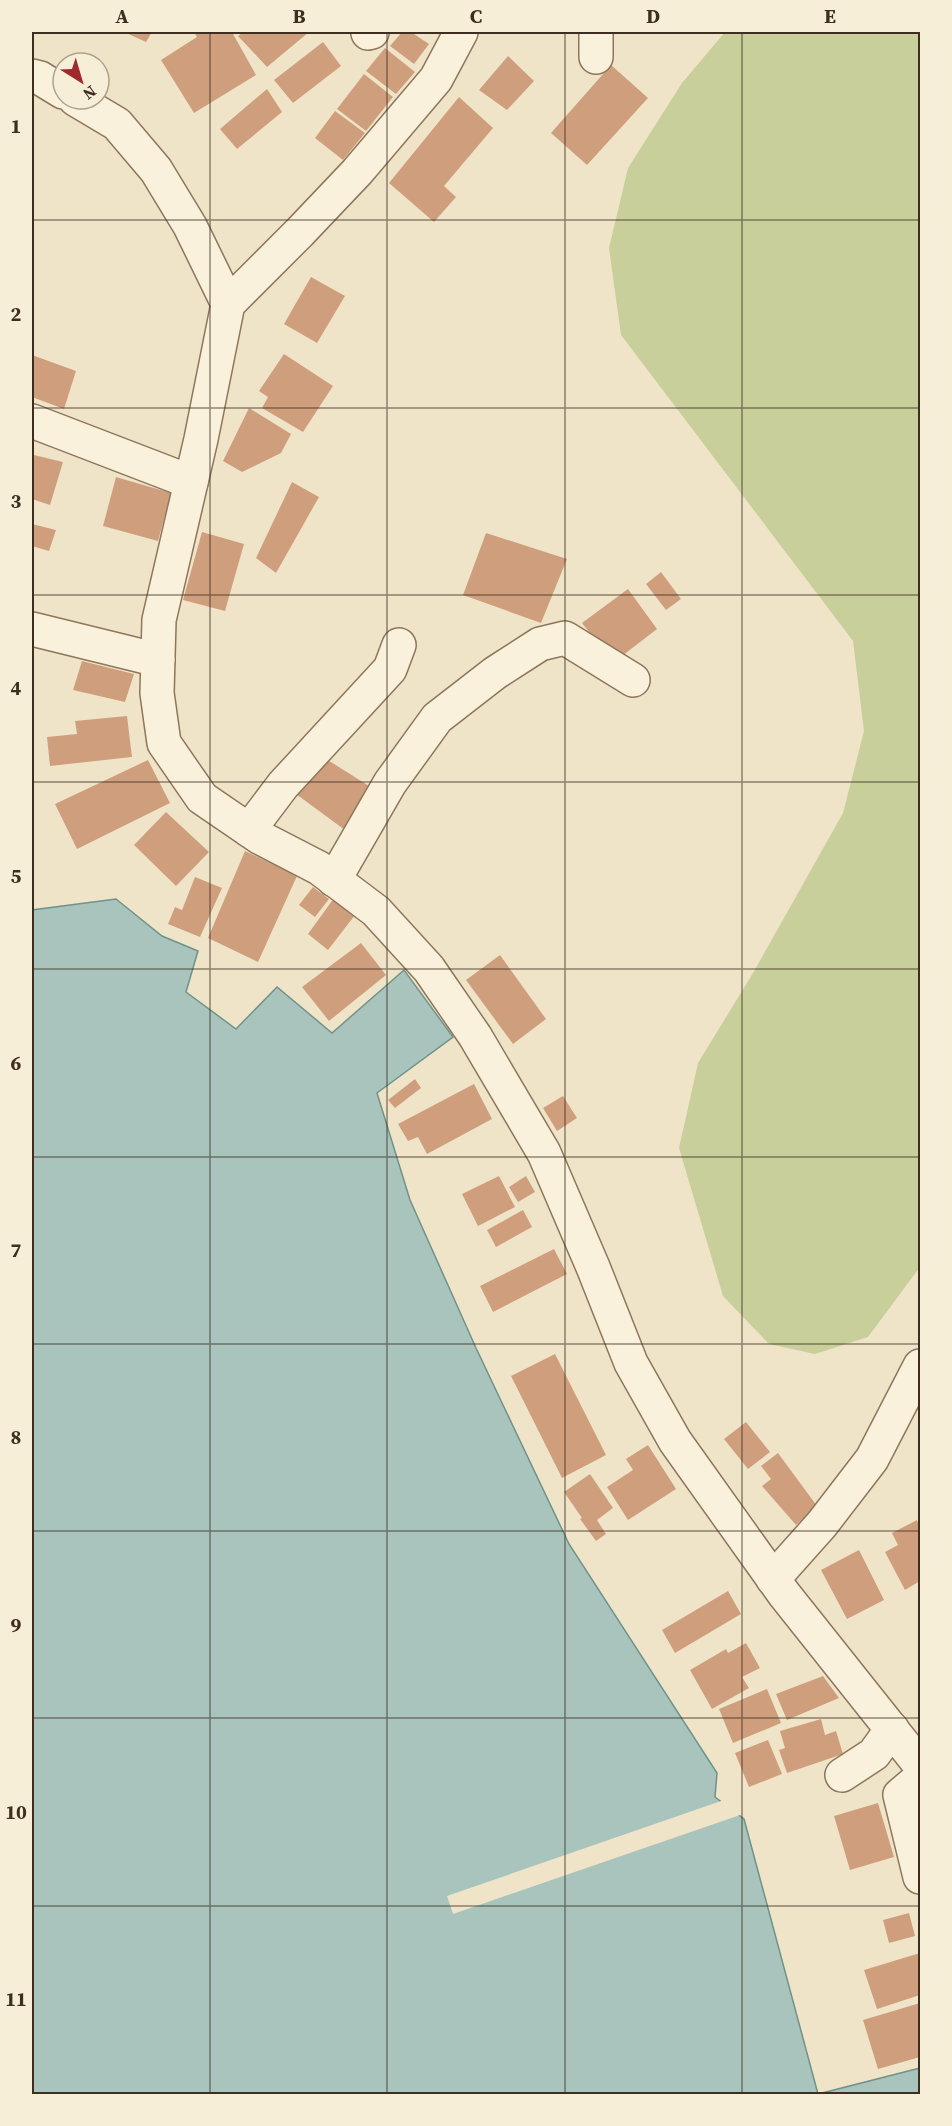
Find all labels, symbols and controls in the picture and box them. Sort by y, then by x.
text: A [115,2,129,30]
text: B [292,2,306,30]
text: C [470,2,482,30]
text: D [646,2,660,30]
text: E [824,2,836,30]
north arrow [51,51,111,111]
text: N [78,81,101,105]
text: 1 [11,112,21,140]
text: 2 [11,300,22,328]
text: 3 [11,487,22,515]
text: 4 [11,674,22,702]
text: 5 [11,862,22,890]
text: 6 [11,1049,22,1077]
text: 7 [11,1236,22,1264]
text: 8 [11,1423,21,1451]
text: 9 [11,1611,22,1639]
text: 10 [5,1798,27,1826]
text: 11 [5,1985,27,2013]

